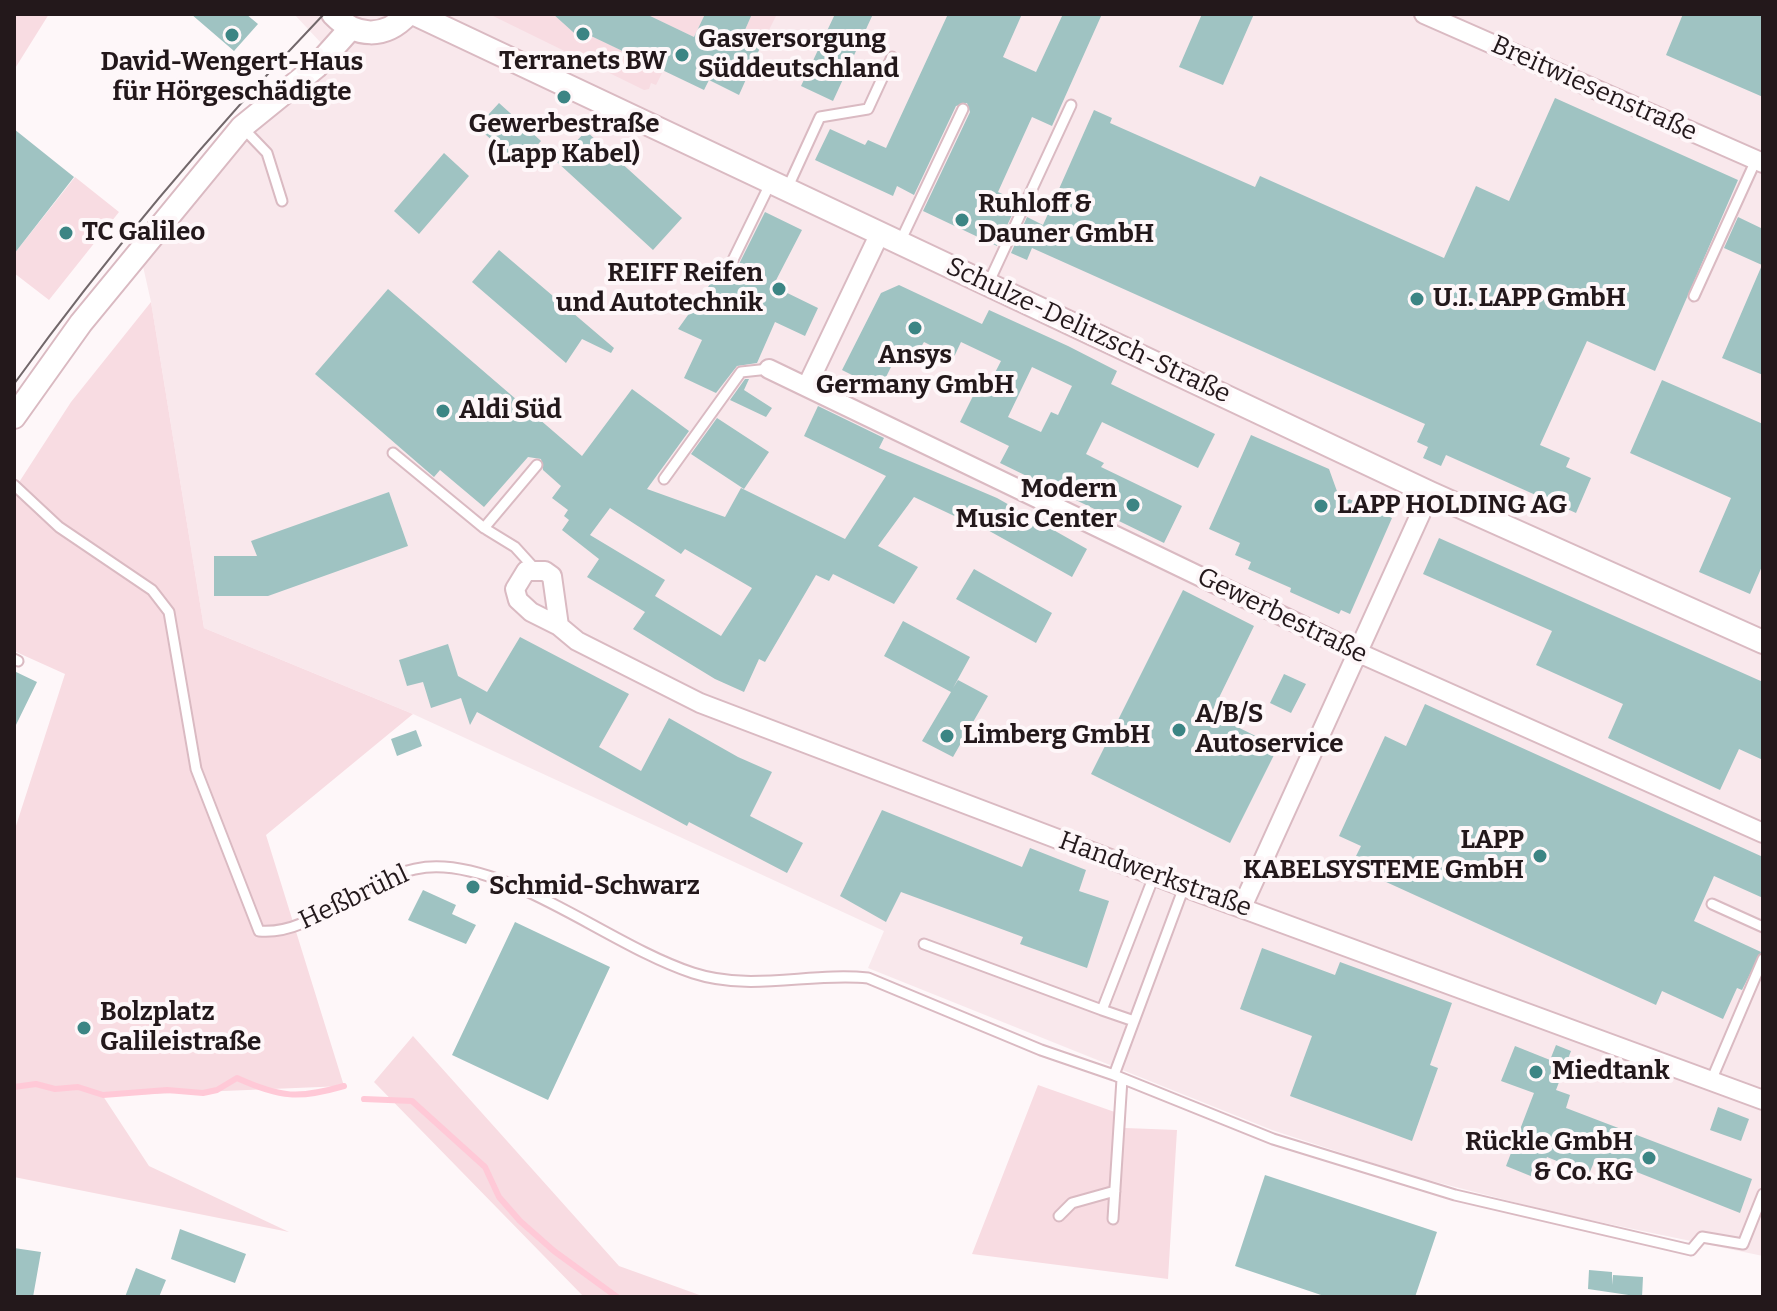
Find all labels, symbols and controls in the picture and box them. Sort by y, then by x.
place label: Gasversorgung Süddeutschland [698,24,899,86]
marker: Terranets BW [574,25,592,43]
marker: David-Wengert-Haus für Hörgeschädigte [223,26,241,44]
street label: Breitwiesenstraße [1486,30,1702,148]
place label: Terranets BW [499,46,667,78]
marker: Gasversorgung Süddeutschland [673,46,691,64]
place label: David-Wengert-Haus für Hörgeschädigte [101,47,363,108]
marker: Gewerbestraße (Lapp Kabel) [555,88,573,106]
place label: Gewerbestraße (Lapp Kabel) [468,109,660,170]
place label: Ruhloff & Dauner GmbH [978,189,1154,250]
marker: Ruhloff & Dauner GmbH [953,211,971,229]
place label: TC Galileo [82,217,205,249]
marker: TC Galileo [57,224,75,242]
street label: Schulze-Delitzsch-Straße [941,251,1235,411]
place label: REIFF Reifen und Autotechnik [556,258,763,320]
marker: REIFF Reifen und Autotechnik [770,280,788,298]
place label: U.I. LAPP GmbH [1433,283,1626,315]
marker: U.I. LAPP GmbH [1408,290,1426,308]
marker: Ansys Germany GmbH [906,319,924,337]
place label: Ansys Germany GmbH [816,340,1014,402]
place label: Aldi Süd [459,395,562,427]
marker: Aldi Süd [434,402,452,420]
place label: Modern Music Center [955,474,1117,536]
place label: LAPP HOLDING AG [1337,490,1567,522]
marker: Modern Music Center [1124,496,1142,514]
marker: LAPP HOLDING AG [1312,497,1330,515]
street label: Gewerbestraße [1192,561,1372,671]
place label: A/B/S Autoservice [1195,699,1343,760]
place label: Limberg GmbH [963,720,1151,752]
marker: A/B/S Autoservice [1170,721,1188,739]
marker: Limberg GmbH [938,727,956,745]
place label: LAPP KABELSYSTEME GmbH [1243,825,1524,886]
street label: Handwerkstraße [1054,826,1256,924]
marker: LAPP KABELSYSTEME GmbH [1531,847,1549,865]
street label: Heßbrühl [294,859,414,937]
place label: Schmid-Schwarz [489,871,700,903]
marker: Schmid-Schwarz [464,878,482,896]
place label: Bolzplatz Galileistraße [100,997,261,1058]
marker: Bolzplatz Galileistraße [75,1019,93,1037]
place label: Miedtank [1552,1056,1670,1088]
marker: Miedtank [1527,1063,1545,1081]
place label: Rückle GmbH & Co. KG [1465,1127,1633,1188]
marker: Rückle GmbH & Co. KG [1640,1149,1658,1167]

